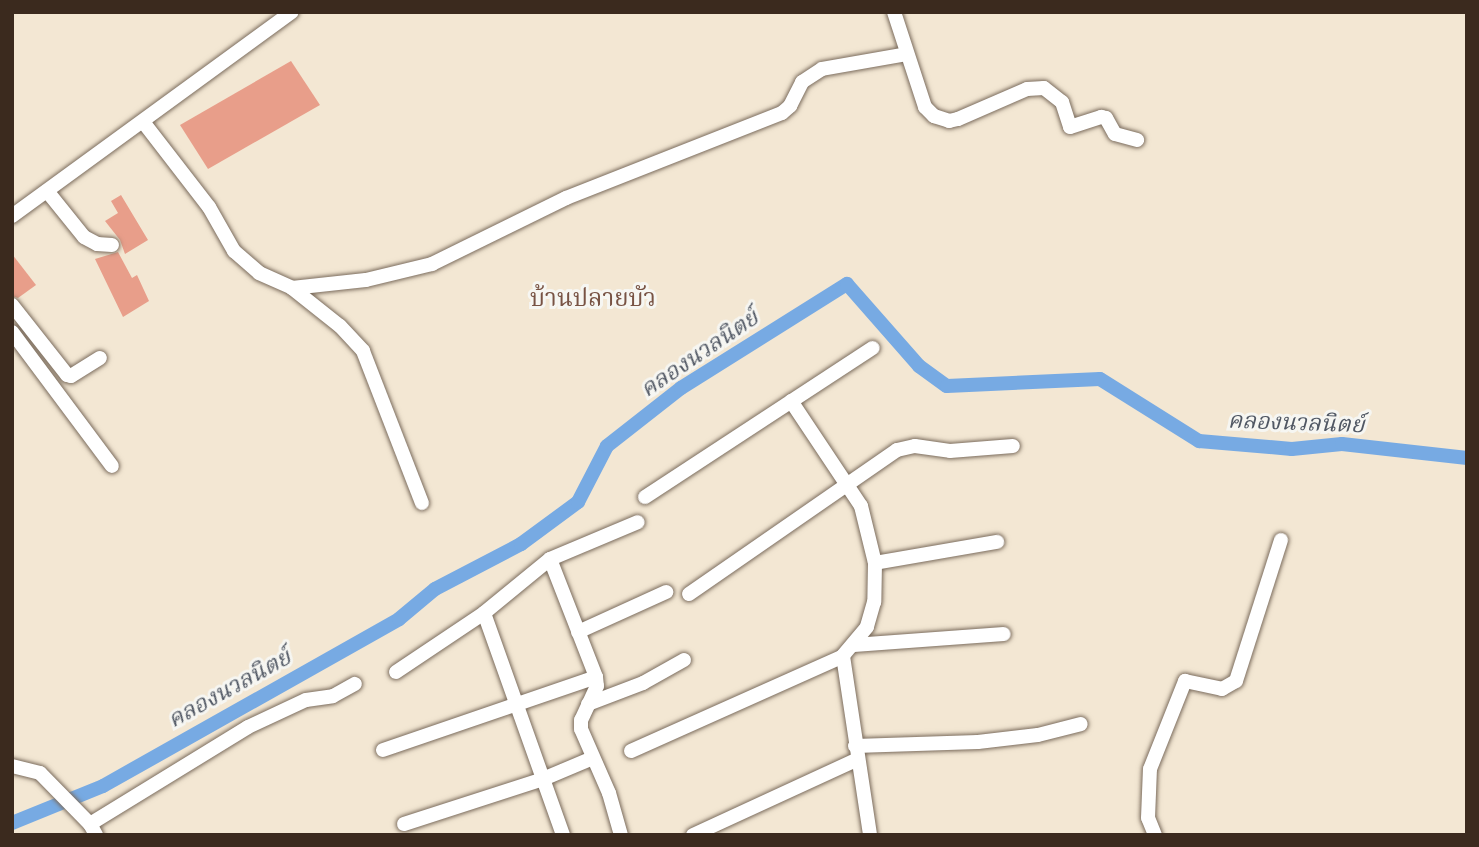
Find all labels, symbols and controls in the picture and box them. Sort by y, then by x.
district label: บ้านปลายบัว [530,284,656,312]
water label: คลองนวลนิตย์ [635,303,763,403]
water label: คลองนวลนิตย์ [1227,406,1365,438]
water label: คลองนวลนิตย์ [162,643,296,733]

